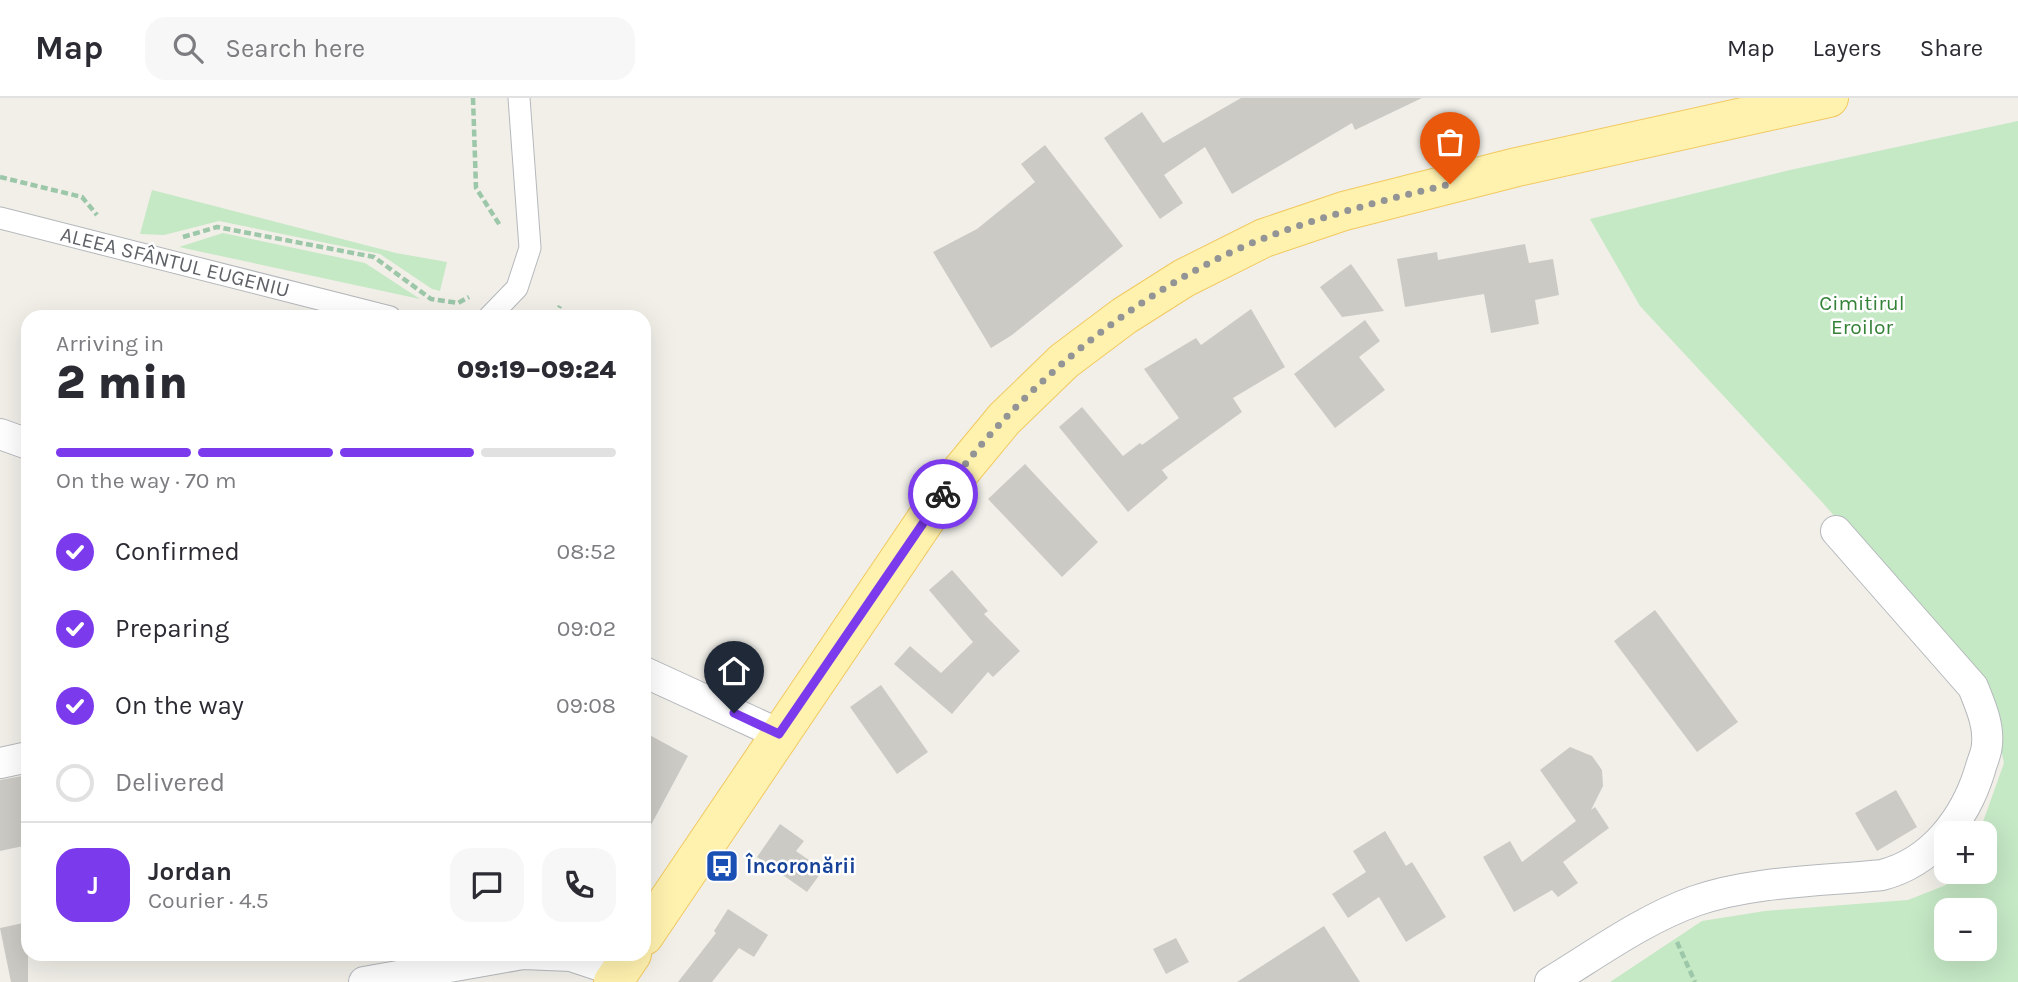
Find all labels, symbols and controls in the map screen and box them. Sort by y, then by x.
search box [145,17,635,80]
text: Map [35,29,103,67]
icon: search [169,29,207,67]
text: Search here [225,33,365,64]
text: Map [1727,34,1775,62]
text: Layers [1813,34,1882,62]
text: Share [1920,34,1983,62]
pin [1420,112,1480,184]
icon: bag [1431,123,1469,161]
street label: ALEEA SFÂNTUL EUGENIU [58,222,292,302]
park label: Cimitirul Eroilor [1819,291,1905,339]
text: Arriving in [56,330,164,357]
text: 09:19–09:24 [457,354,616,385]
text: 2 min [56,356,188,410]
courier [908,459,978,529]
text: On the way · 70 m [56,467,236,494]
icon: bike [924,475,962,513]
icon: check [56,533,94,571]
text: Confirmed [115,536,240,567]
text: 08:52 [557,538,616,565]
icon: check [56,610,94,648]
text: Preparing [115,613,229,644]
text: 09:02 [557,615,616,642]
pin [704,641,764,713]
icon: home [715,652,753,690]
icon: check [56,687,94,725]
text: On the way [115,690,244,721]
text: 09:08 [556,692,616,719]
text: Delivered [115,767,225,798]
map controls [1934,821,1997,961]
button: + [1934,821,1997,884]
bus stop icon: Încoronării [703,847,741,885]
button: chat [450,848,524,922]
button: phone [542,848,616,922]
place label: Încoronării [745,852,856,878]
text: Jordan [148,856,232,887]
text: J [87,870,99,901]
text: Courier · 4.5 [148,887,269,914]
button: − [1934,898,1997,961]

